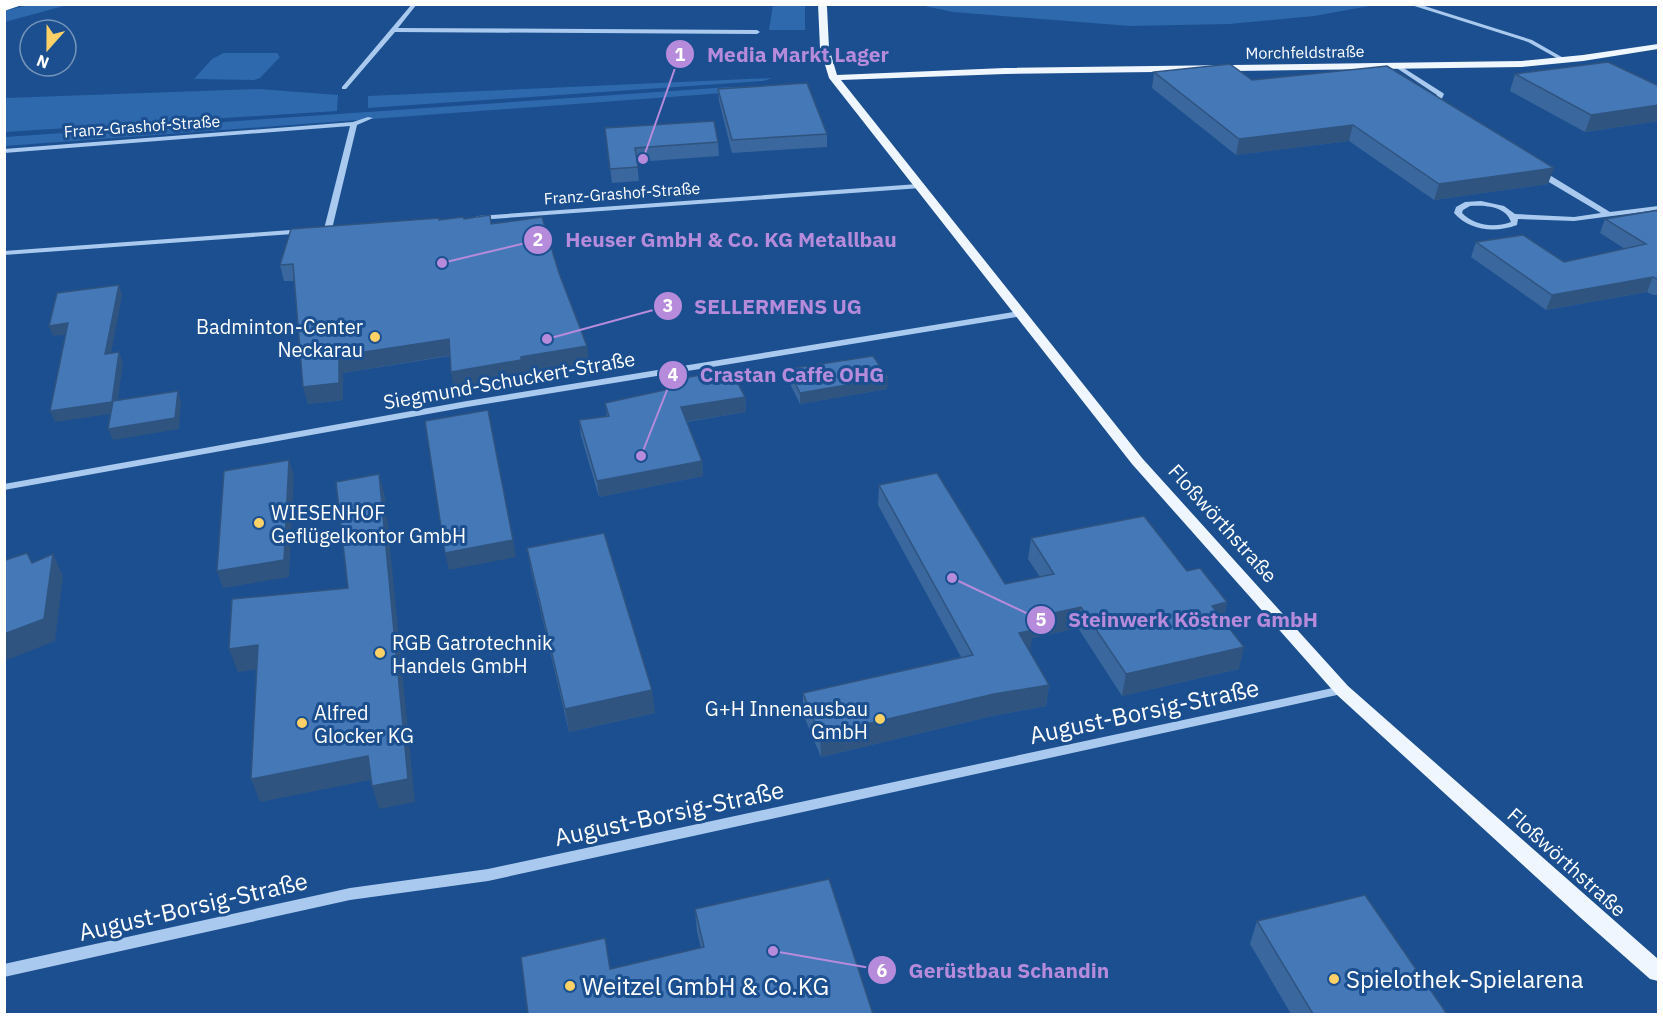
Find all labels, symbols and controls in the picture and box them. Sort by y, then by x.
north arrow [18,18,78,78]
callout: Media Markt Lager [665,35,901,74]
text: Media Markt Lager [707,40,890,68]
street label: Morchfeldstraße [1245,41,1365,63]
text: 1 [675,43,686,66]
text: N [34,51,52,73]
street label: Franz-Grashof-Straße [63,111,221,141]
street label: Franz-Grashof-Straße [543,178,701,208]
callout: Heuser GmbH & Co. KG Metallbau [523,220,909,259]
text: Heuser GmbH & Co. KG Metallbau [565,225,897,253]
text: 2 [533,228,543,251]
callout: SELLERMENS UG [653,287,874,326]
text: SELLERMENS UG [694,292,862,320]
text: 3 [663,294,673,317]
place label: Badminton-Center Neckarau [196,313,363,363]
marker: Badminton-Center Neckarau [368,330,382,344]
street label: Siegmund-Schuckert-Straße [381,345,637,415]
callout: Crastan Caffe OHG [658,356,896,395]
text: Crastan Caffe OHG [700,360,884,388]
text: 4 [668,363,679,386]
street label: Floßwörthstraße [1162,458,1284,588]
place label: WIESENHOF Geflügelkontor GmbH [271,499,466,549]
marker: WIESENHOF Geflügelkontor GmbH [252,516,266,530]
callout: Steinwerk Köstner GmbH [1026,600,1330,639]
text: Steinwerk Köstner GmbH [1068,605,1318,633]
text: 5 [1036,608,1047,631]
place label: RGB Gatrotechnik Handels GmbH [392,629,553,679]
marker: RGB Gatrotechnik Handels GmbH [373,646,387,660]
street label: August-Borsig-Straße [1026,671,1262,751]
place label: G+H Innenausbau GmbH [705,695,868,745]
place label: Alfred Glocker KG [314,699,414,749]
marker: G+H Innenausbau GmbH [873,712,887,726]
marker: Alfred Glocker KG [295,716,309,730]
street label: August-Borsig-Straße [551,773,787,853]
street label: Floßwörthstraße [1502,801,1632,923]
street label: August-Borsig-Straße [75,864,311,948]
callout: Gerüstbau Schandin [867,951,1122,990]
text: Gerüstbau Schandin [909,956,1109,984]
text: 6 [877,959,888,982]
place label: Spielothek-Spielarena [1346,963,1584,995]
place label: Weitzel GmbH & Co.KG [582,970,829,1002]
marker: Spielothek-Spielarena [1327,972,1341,986]
marker: Weitzel GmbH & Co.KG [563,979,577,993]

